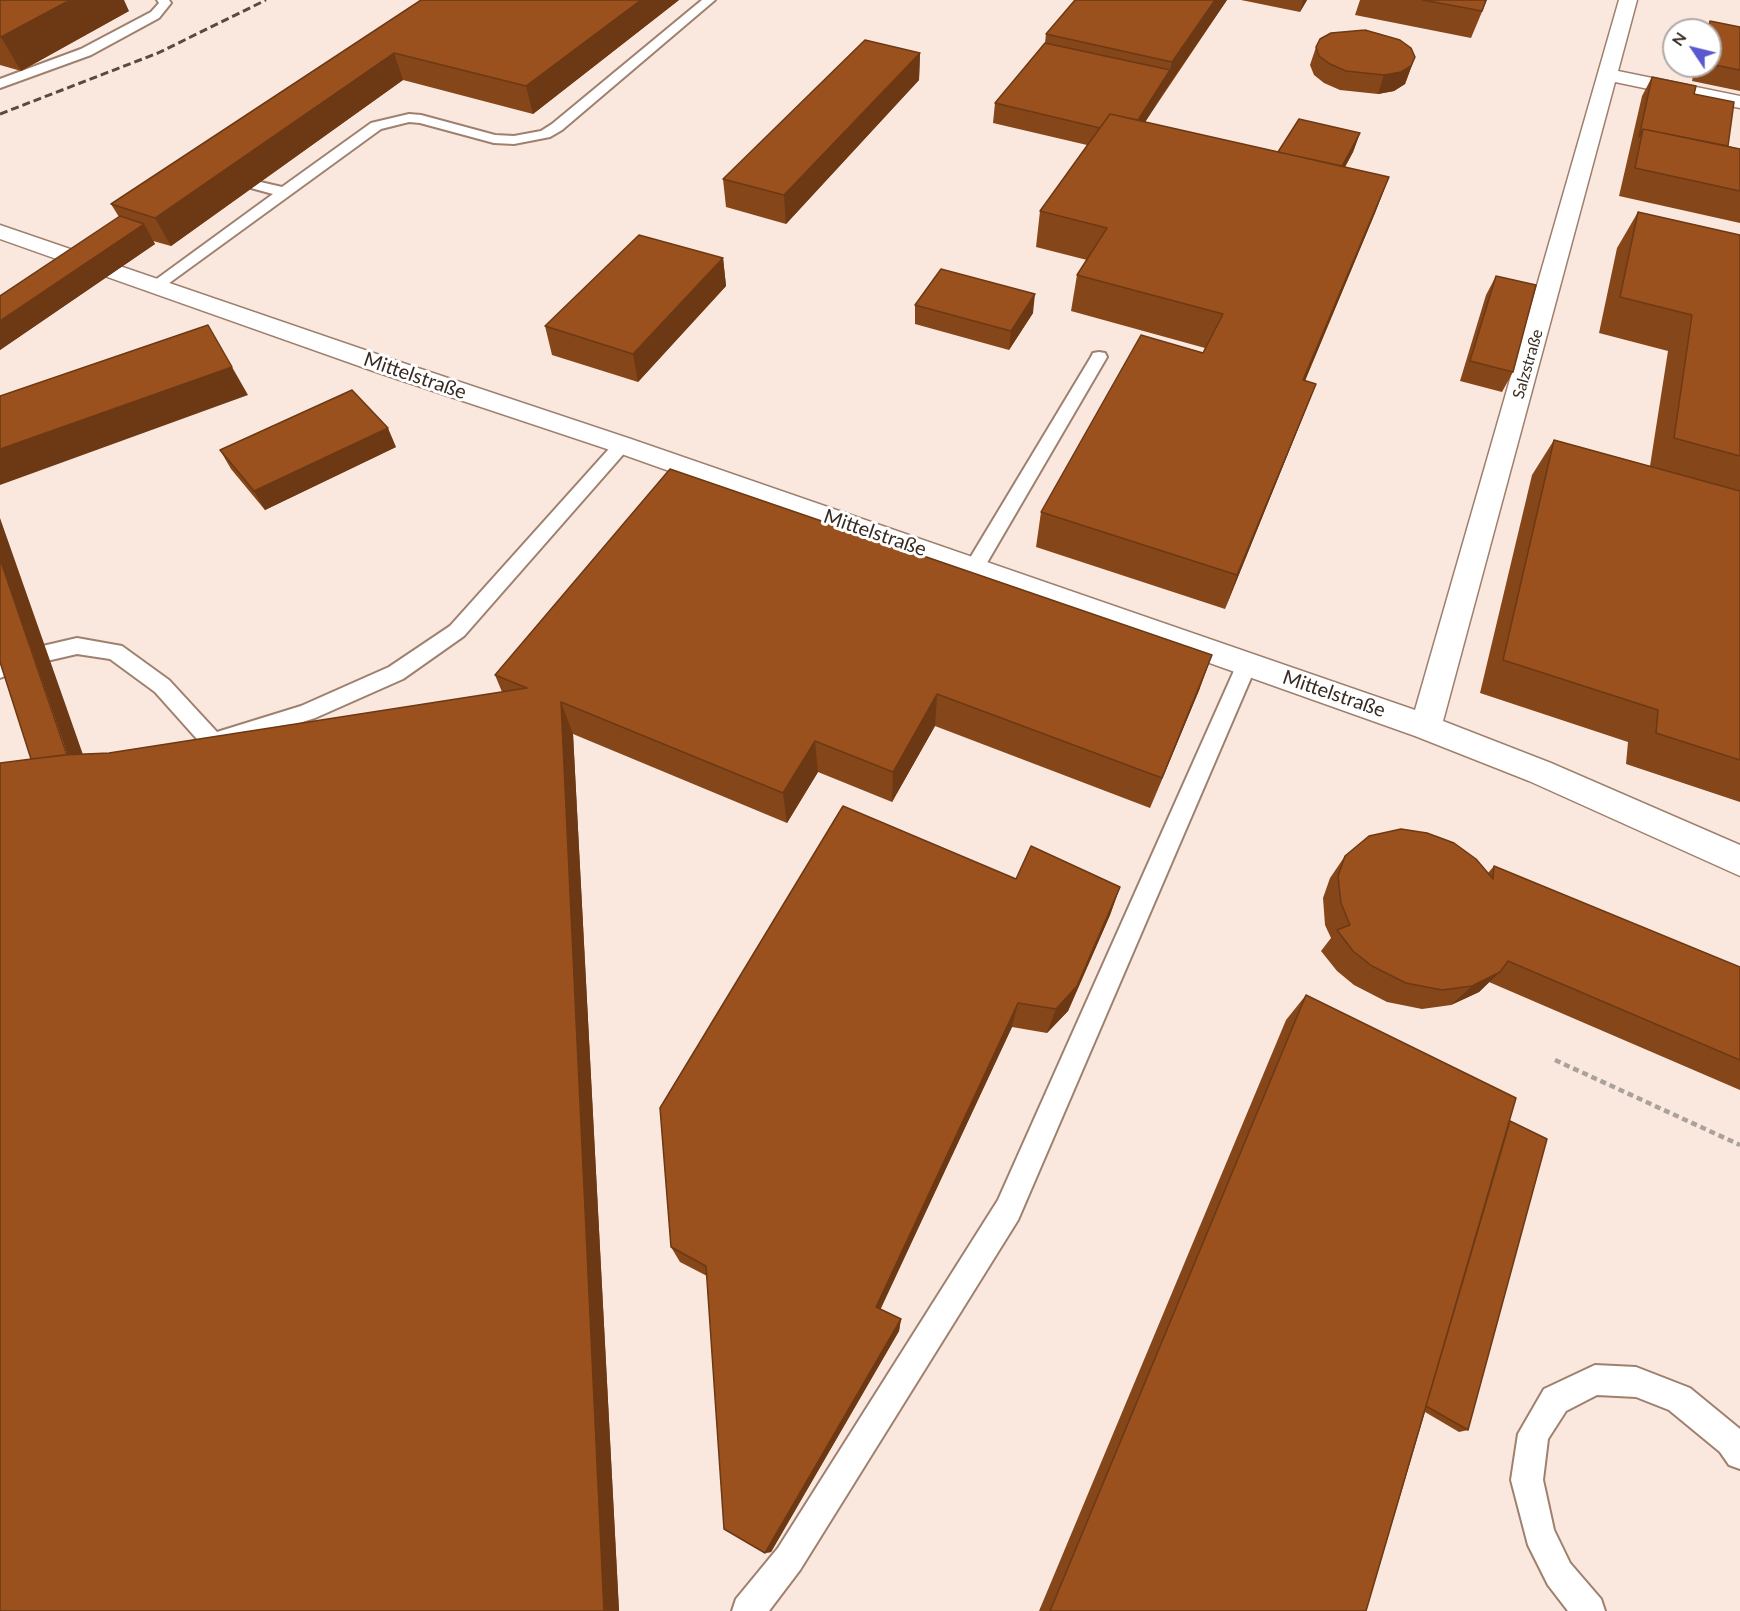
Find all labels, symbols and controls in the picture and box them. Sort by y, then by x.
north arrow [1662,18,1722,78]
text: N [1667,28,1690,49]
street label: Salzstraße [1509,327,1547,401]
street label: Mittelstraße [360,347,470,405]
street label: Mittelstraße [820,504,930,562]
street label: Mittelstraße [1279,665,1389,723]

